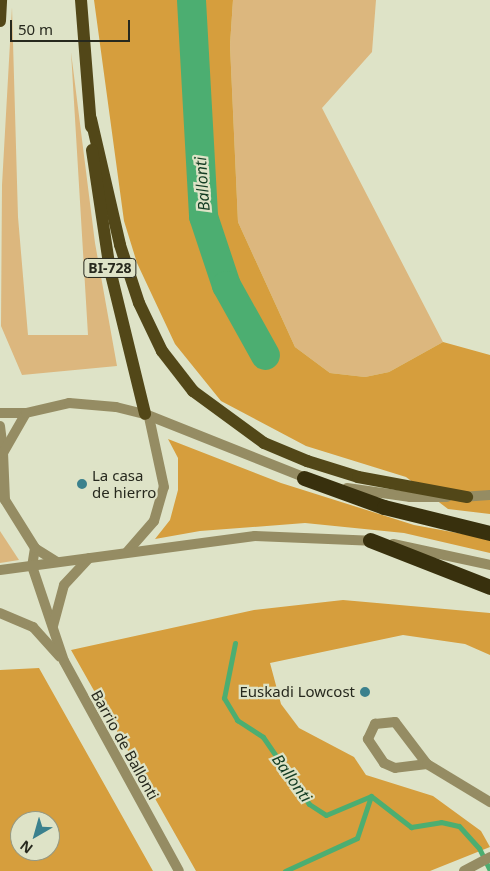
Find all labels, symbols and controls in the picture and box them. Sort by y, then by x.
scale bar [12,10,132,42]
text: 50 m [18,19,53,39]
water label: Ballonti [191,156,213,212]
road number: BI-728 [82,256,138,280]
place label: La casa de hierro [92,466,156,501]
marker: La casa de hierro [76,478,88,490]
place label: Euskadi Lowcost [239,683,355,701]
marker: Euskadi Lowcost [359,686,371,698]
street label: Barrio de Ballonti [87,687,163,803]
water label: Ballonti [268,750,316,806]
north arrow [10,811,60,861]
text: N [16,836,36,858]

